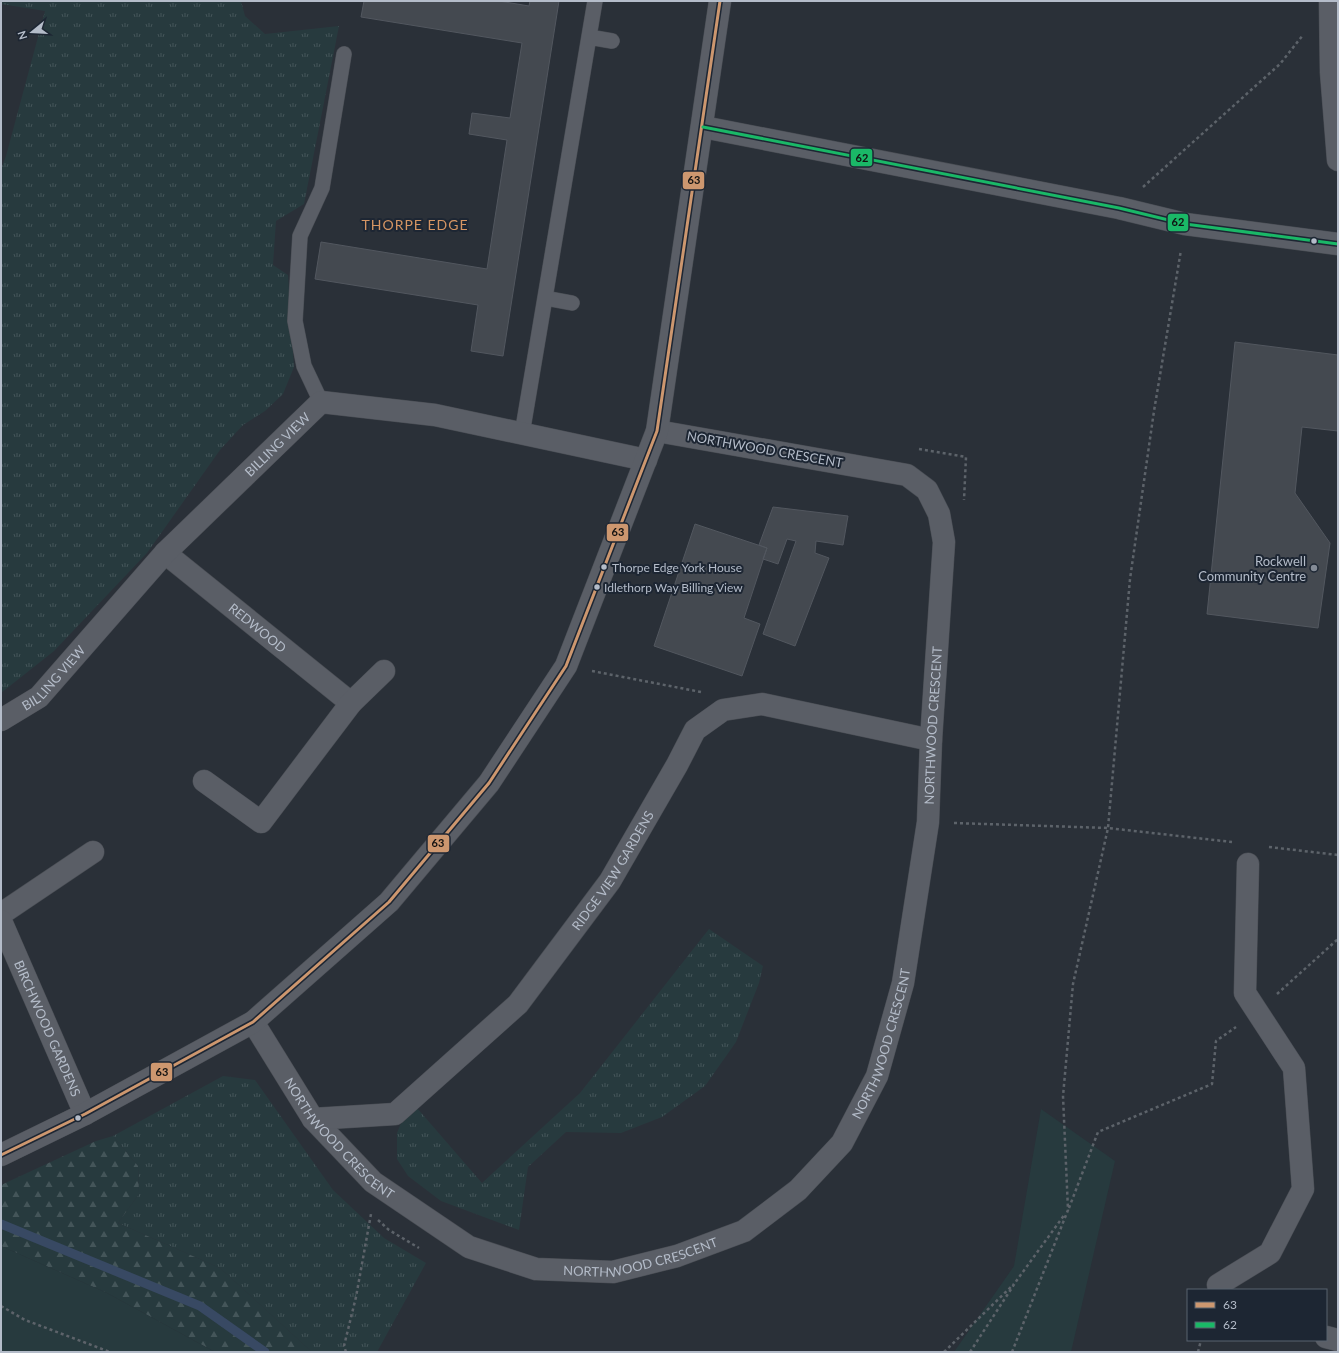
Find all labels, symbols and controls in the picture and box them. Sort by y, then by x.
north arrow [12,12,52,52]
text: N [15,29,30,41]
line badge: 62 [850,148,873,167]
text: 62 [856,151,868,164]
line badge: 63 [682,171,705,190]
text: 63 [688,173,700,186]
line badge: 62 [1167,213,1189,232]
text: 62 [1172,215,1184,228]
district label: THORPE EDGE [361,216,469,233]
unlabelled marker [1309,236,1319,246]
street label: BILLING VIEW [241,409,314,480]
street label: NORTHWOOD CRESCENT [686,427,845,471]
line badge: 63 [606,523,629,542]
text: 63 [612,525,624,538]
place label: Rockwell Community Centre [1198,553,1306,584]
place label: Thorpe Edge York House [612,560,742,575]
marker: Thorpe Edge York House [599,562,609,572]
marker: Rockwell Community Centre [1309,563,1319,573]
place label: Idlethorp Way Billing View [604,580,743,595]
marker: Idlethorp Way Billing View [592,582,602,592]
street label: REDWOOD [226,600,290,656]
street label: BILLING VIEW [19,642,89,714]
street label: NORTHWOOD CRESCENT [921,645,945,805]
street label: RIDGE VIEW GARDENS [568,808,657,933]
line badge: 63 [427,834,450,853]
text: 63 [432,836,444,849]
street label: BIRCHWOOD GARDENS [11,958,84,1099]
street label: NORTHWOOD CRESCENT [848,967,913,1121]
line badge: 63 [150,1062,173,1082]
text: 63 [156,1065,168,1078]
street label: NORTHWOOD CRESCENT [281,1075,398,1202]
unlabelled marker [73,1113,83,1123]
street label: NORTHWOOD CRESCENT [563,1233,720,1281]
legend [1187,1289,1327,1341]
text: 63 [1223,1297,1237,1312]
text: 62 [1223,1317,1237,1332]

